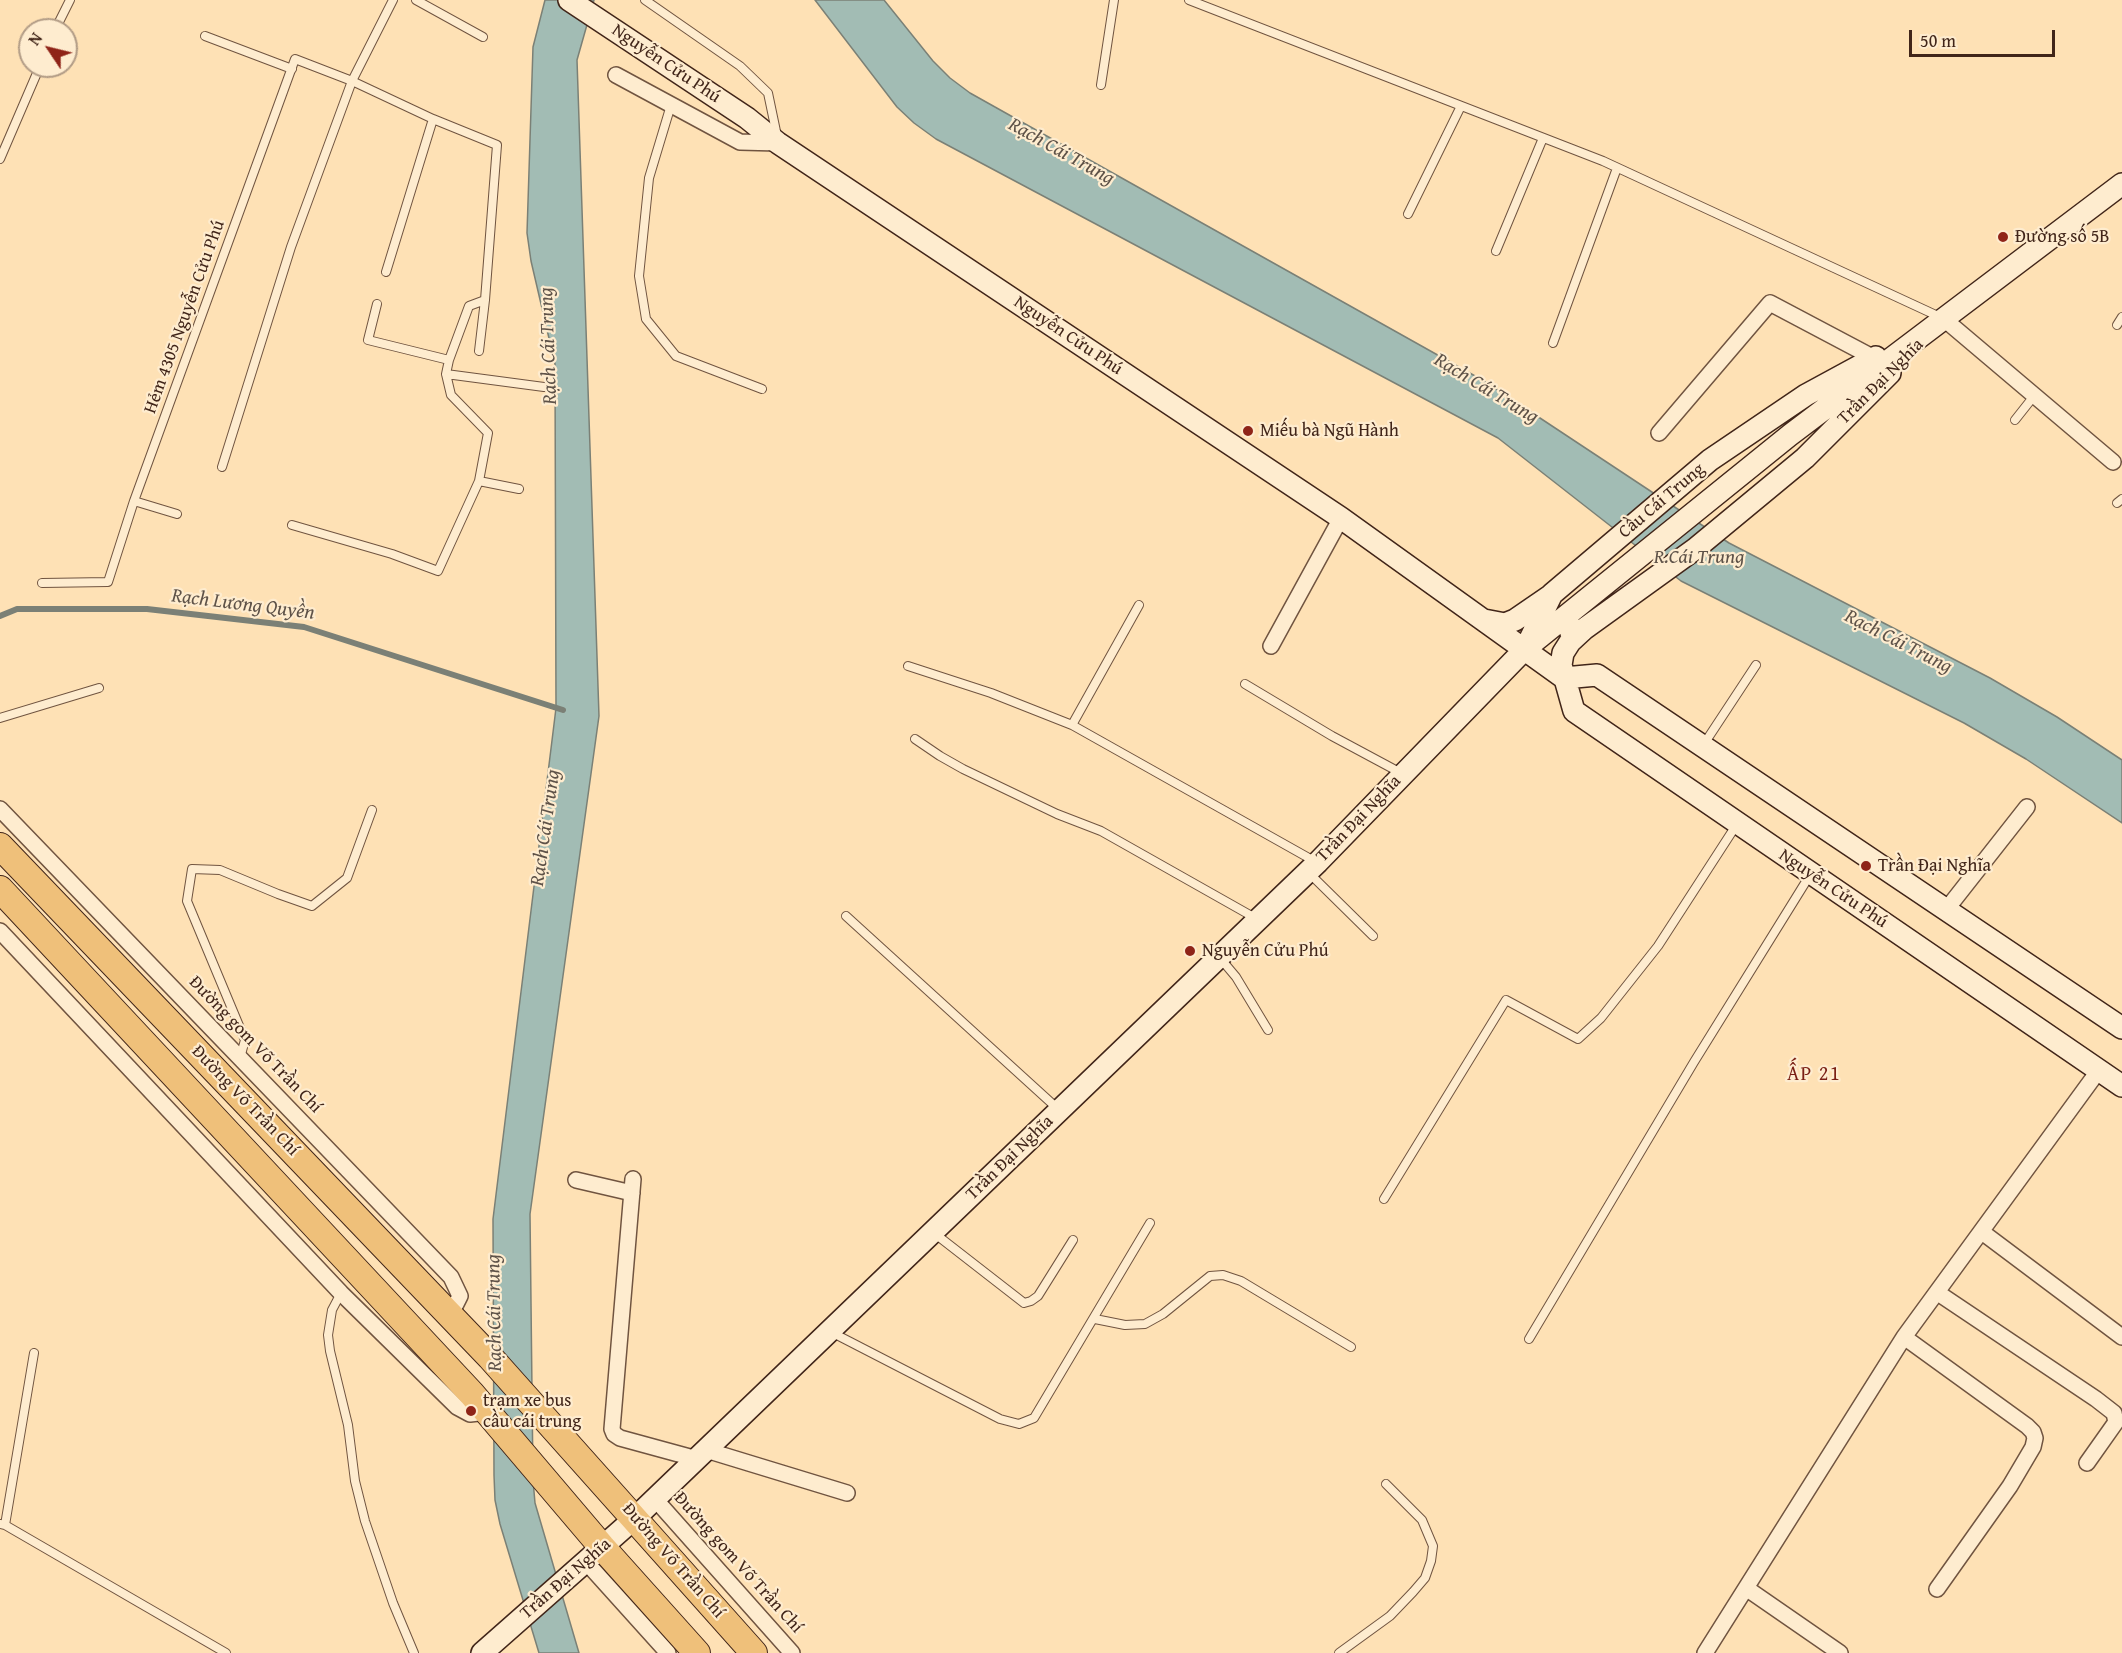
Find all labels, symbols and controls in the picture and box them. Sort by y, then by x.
north arrow [18,18,78,78]
scale bar [1912,18,2058,56]
street label: Nguyễn Cửu Phú [608,20,724,108]
text: 50 m [1920,27,1956,54]
text: N [22,28,48,50]
water label: Rạch Cái Trung [1004,113,1118,191]
street label: Hẻm 4305 Nguyễn Cửu Phú [140,217,230,417]
place label: Đường số 5B [2015,226,2110,248]
marker: Đường số 5B [1996,230,2010,244]
water label: Rạch Cái Trung [535,287,563,405]
street label: Nguyễn Cửu Phú [1010,292,1126,380]
street label: Trần Đại Nghĩa [1833,334,1929,430]
water label: Rạch Cái Trung [1429,348,1543,430]
place label: Miếu bà Ngũ Hành [1260,420,1399,442]
marker: Miếu bà Ngũ Hành [1241,424,1255,438]
street label: Cầu Cái Trung [1615,459,1709,543]
water label: R.Cái Trung [1654,546,1744,570]
water label: Rạch Lương Quyền [170,584,316,626]
water label: Rạch Cái Trung [1840,605,1956,679]
water label: Rạch Cái Trung [526,768,566,888]
street label: Trần Đại Nghĩa [1312,771,1406,867]
street label: Nguyễn Cửu Phú [1775,845,1891,933]
place label: Trần Đại Nghĩa [1878,855,1991,877]
marker: Trần Đại Nghĩa [1859,859,1873,873]
place label: Nguyễn Cửu Phú [1202,940,1328,962]
marker: Nguyễn Cửu Phú [1183,944,1197,958]
street label: Đường gom Võ Trần Chí [184,972,326,1118]
street label: Đường Võ Trần Chí [187,1041,303,1161]
district label: ẤP 21 [1787,1063,1841,1087]
street label: Trần Đại Nghĩa [962,1111,1058,1205]
water label: Rạch Cái Trung [482,1254,508,1372]
place label: trạm xe bus cầu cái trung [483,1390,581,1432]
marker: trạm xe bus cầu cái trung [464,1404,478,1418]
street label: Đường gom Võ Trần Chí [669,1488,807,1638]
street label: Đường Võ Trần Chí [617,1499,729,1623]
street label: Trần Đại Nghĩa [516,1534,616,1624]

